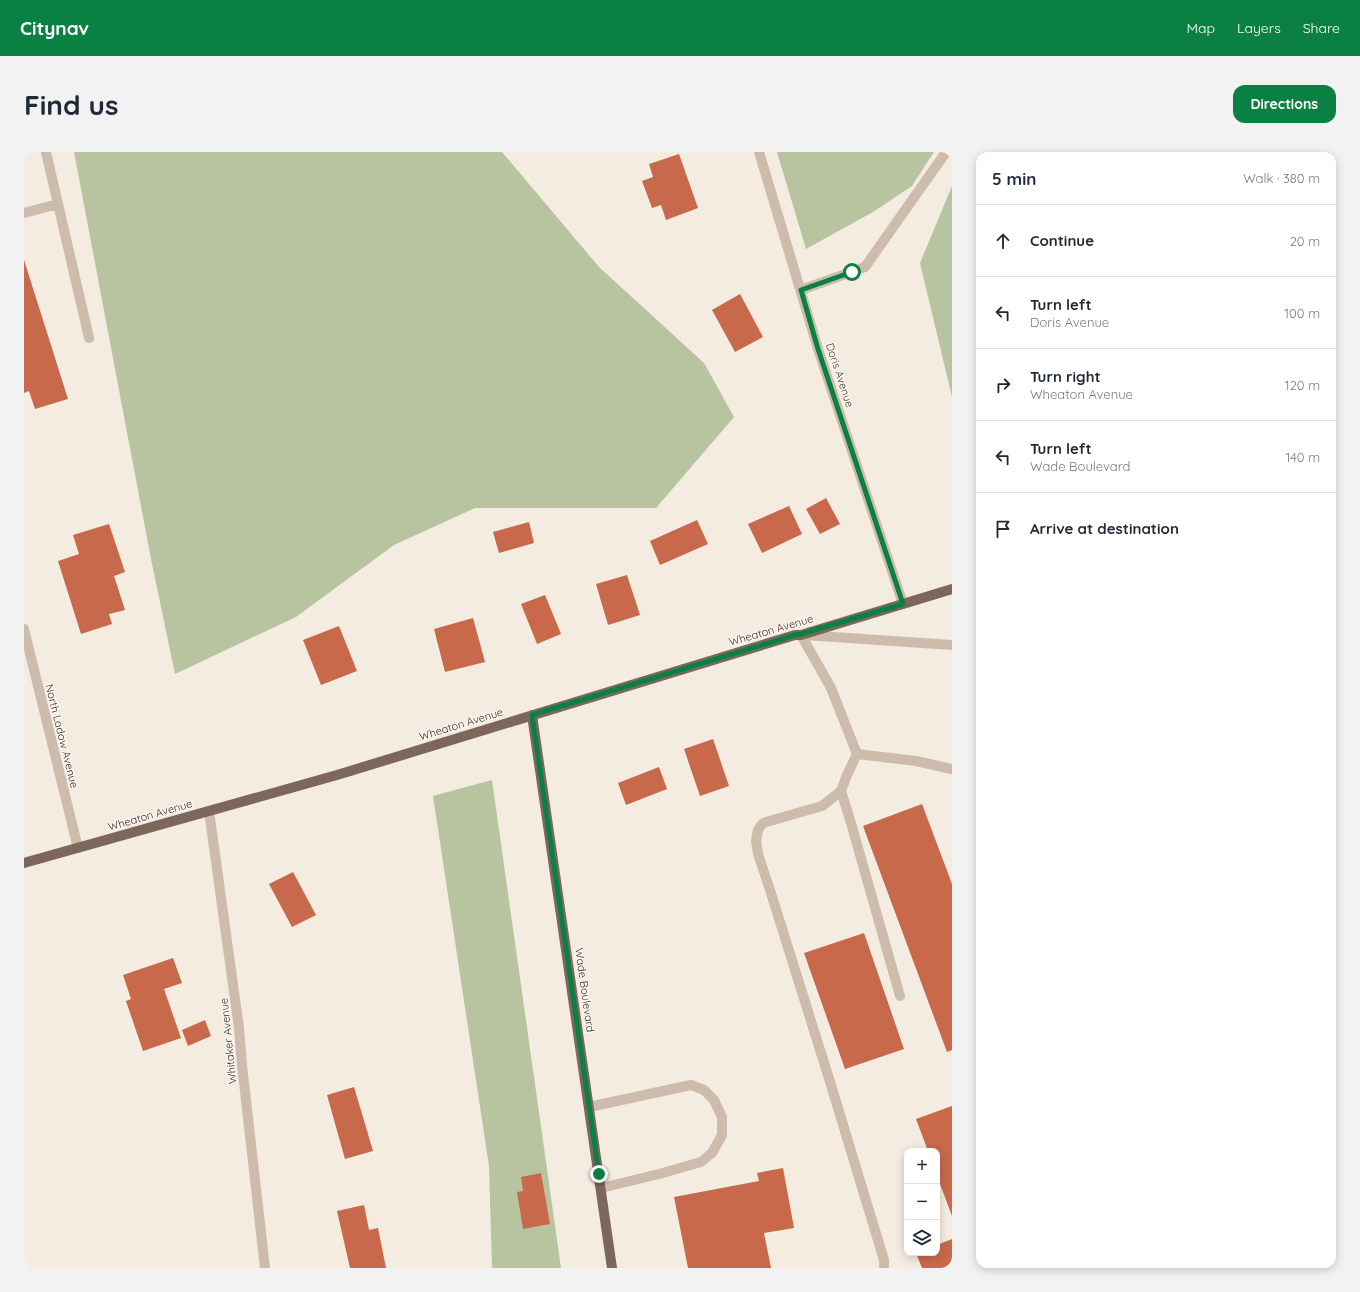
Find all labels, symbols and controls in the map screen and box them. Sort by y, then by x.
text: Citynav [20,16,89,40]
text: Map [1186,19,1215,37]
text: Layers [1237,19,1281,37]
text: Share [1303,19,1340,37]
button: Directions [1233,85,1336,123]
text: Find us [24,87,118,122]
text: 5 min [992,168,1036,189]
text: Walk · 380 m [1243,170,1320,186]
icon: ahead [992,230,1014,252]
text: Continue [1030,231,1094,250]
text: 20 m [1290,233,1320,249]
route start [843,263,861,281]
text: Turn left [1030,295,1092,314]
icon: left [992,302,1014,324]
text: 100 m [1284,305,1320,321]
text: Doris Avenue [1030,314,1109,330]
street label: Doris Avenue [823,341,857,409]
text: Turn right [1030,367,1101,386]
icon: right [992,374,1014,396]
text: 120 m [1285,377,1320,393]
text: Wheaton Avenue [1030,386,1133,402]
text: Turn left [1030,439,1092,458]
icon: left [992,446,1014,468]
text: 140 m [1285,449,1320,465]
text: Wade Boulevard [1030,458,1130,474]
icon: arrive [992,518,1014,540]
text: Arrive at destination [1030,519,1179,538]
street label: Wheaton Avenue [727,611,815,649]
street label: North Ladow Avenue [42,683,82,789]
street label: Wheaton Avenue [417,705,505,743]
street label: Wheaton Avenue [106,796,194,834]
street label: Wade Boulevard [572,947,598,1033]
street label: Whitaker Avenue [217,997,239,1085]
map controls [904,1148,940,1256]
button: + [904,1148,940,1184]
route end [590,1165,608,1183]
button: − [904,1184,940,1220]
button: layers [904,1220,940,1256]

